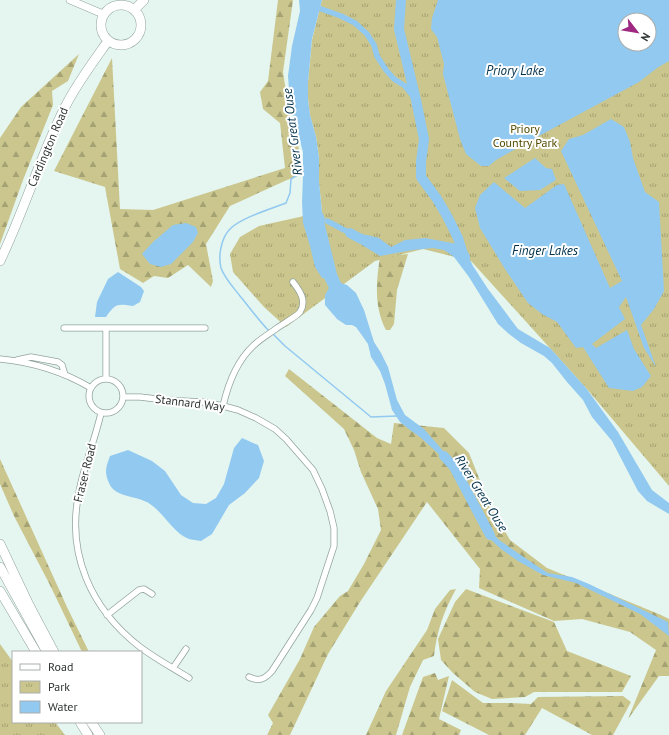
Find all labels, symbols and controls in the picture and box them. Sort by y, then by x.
north arrow [617,12,657,52]
text: N [638,30,653,44]
water label: Priory Lake [486,62,544,79]
water label: River Great Ouse [279,87,306,177]
street label: Cardington Road [24,105,71,189]
park label: Priory Country Park [493,121,557,150]
water label: Finger Lakes [512,242,579,259]
street label: Stannard Way [154,391,226,414]
street label: Fraser Road [70,442,99,504]
water label: River Great Ouse [451,452,512,535]
legend [12,651,142,723]
text: Road [48,659,73,674]
text: Park [48,679,70,694]
text: Water [48,699,78,714]

